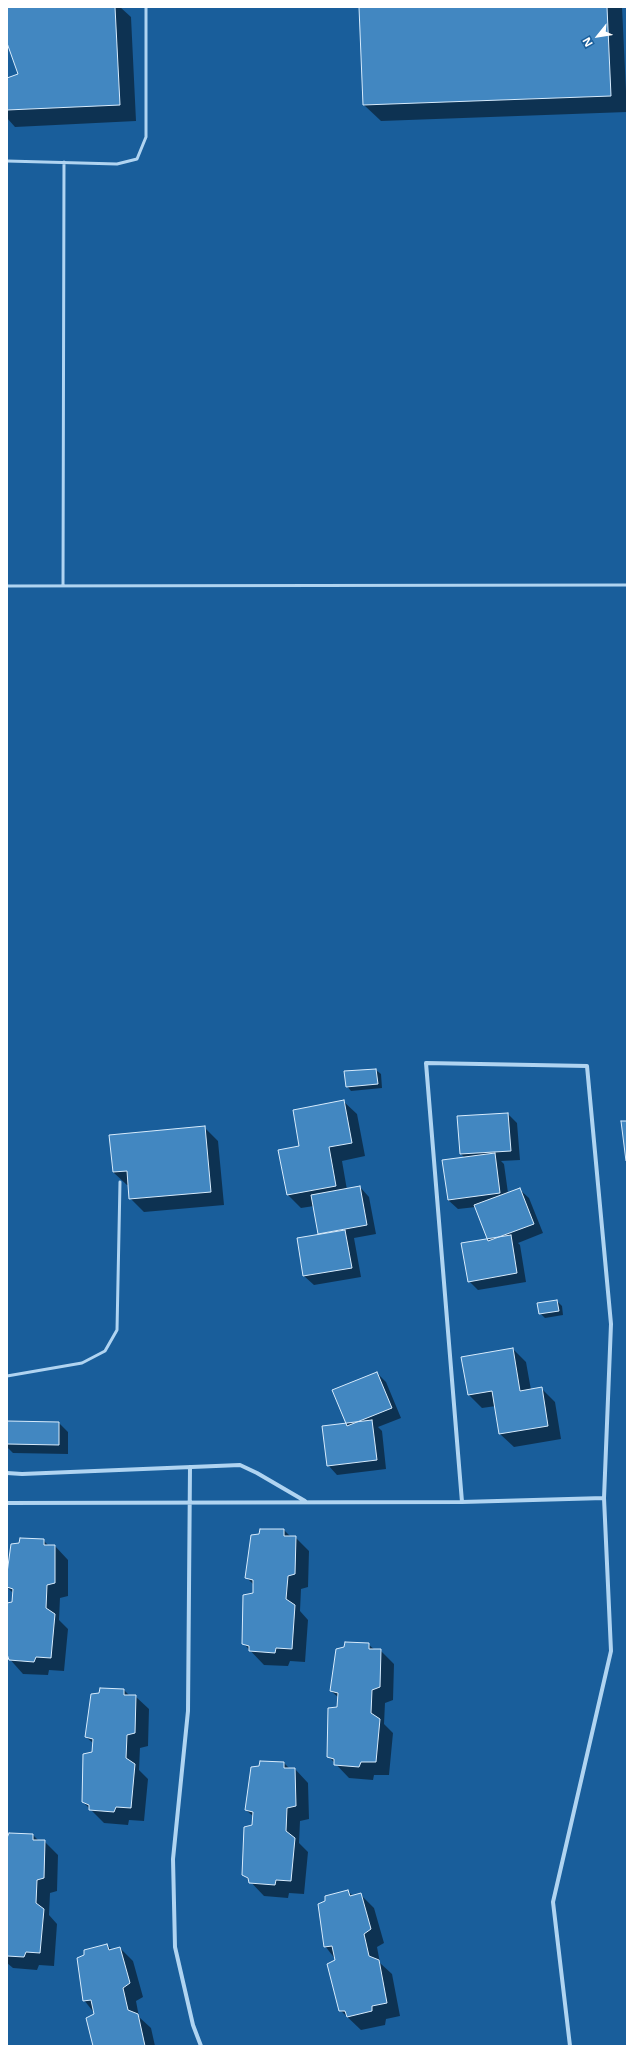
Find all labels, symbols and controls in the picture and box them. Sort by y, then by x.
north arrow [578,16,618,56]
text: N [578,35,596,50]

